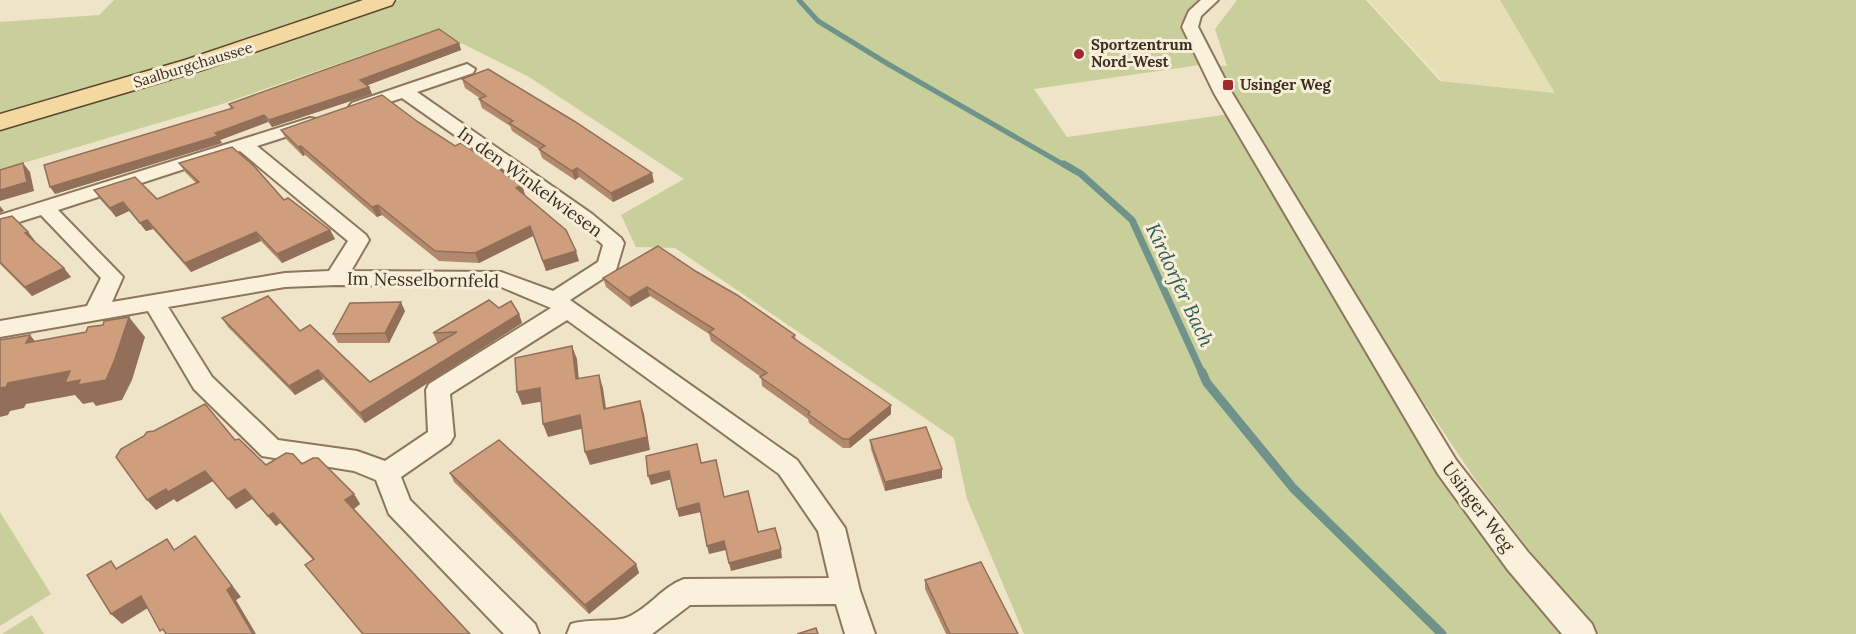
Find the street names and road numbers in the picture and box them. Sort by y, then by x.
street label: Saalburgchaussee [131,37,255,92]
street label: In den Winkelwiesen [453,121,607,242]
street label: Im Nesselbornfeld [347,267,500,292]
street label: Usinger Weg [1437,457,1520,557]

